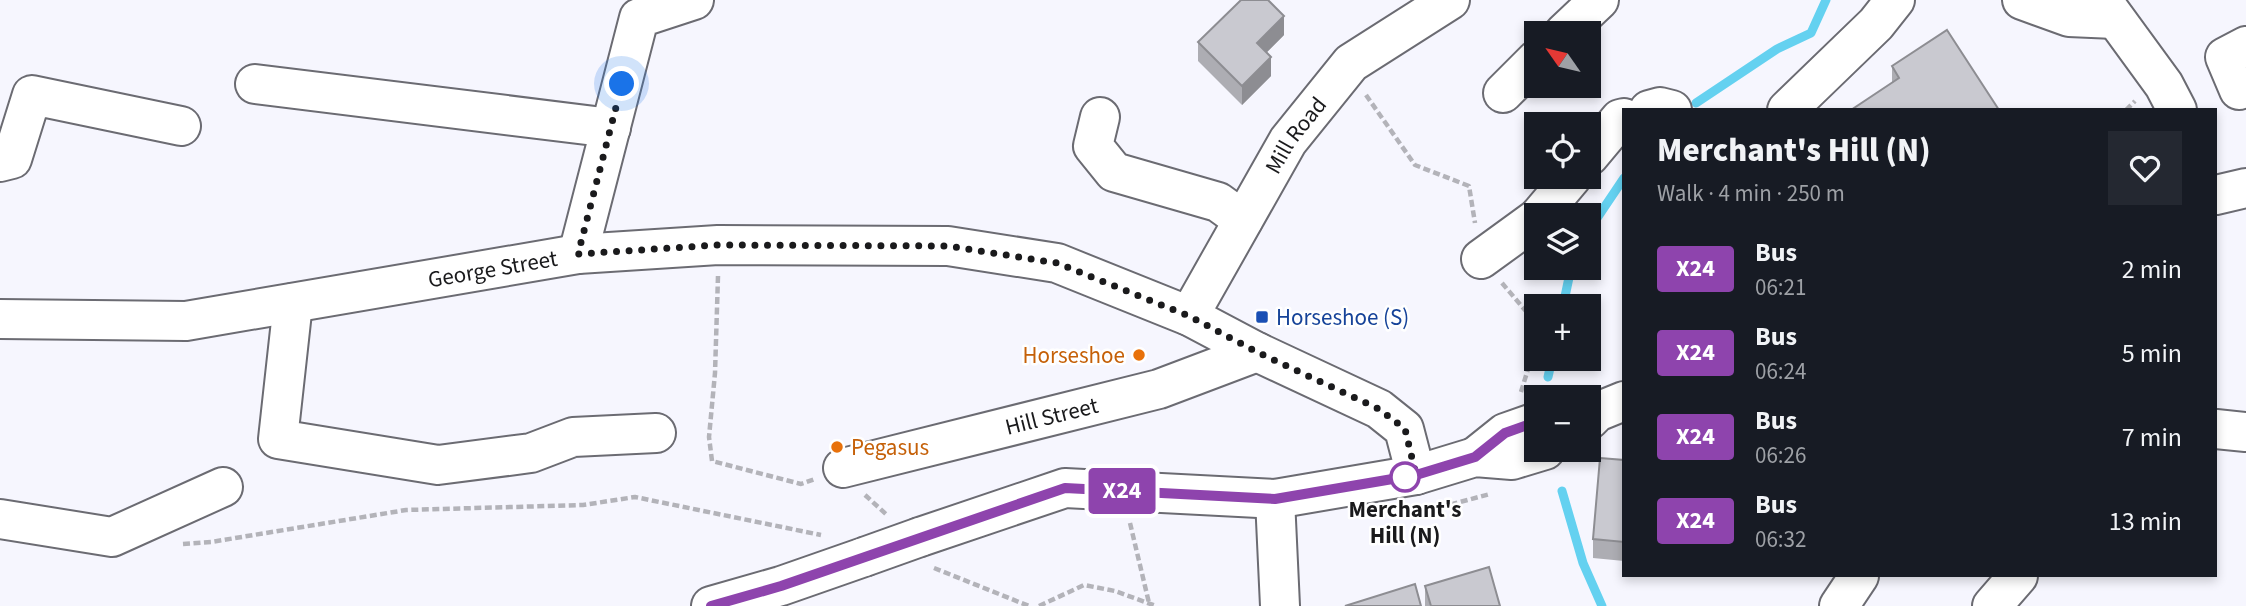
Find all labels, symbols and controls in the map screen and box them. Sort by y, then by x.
north arrow [1524,21,1601,98]
map controls [1524,21,1601,462]
your location [604,66,639,101]
street label: Mill Road [1256,89,1334,180]
button: locate [1524,112,1601,189]
text: Merchant's Hill (N) [1657,127,1931,174]
button: heart [2108,131,2182,205]
text: Walk · 4 min · 250 m [1657,177,1845,210]
button: layers [1524,203,1601,280]
text: Bus [1755,234,1797,271]
street label: George Street [425,241,560,296]
text: X24 [1676,251,1715,286]
text: 2 min [2122,251,2182,288]
text: 06:21 [1755,271,1806,304]
button: + [1524,294,1601,371]
place label: Horseshoe (S) [1276,301,1409,334]
marker: Horseshoe (S) [1254,309,1270,325]
text: Bus [1755,318,1797,355]
text: X24 [1676,335,1715,370]
text: 5 min [2122,335,2182,372]
place label: Horseshoe [1023,339,1125,372]
marker: Horseshoe [1131,347,1147,363]
text: 06:24 [1755,355,1806,388]
button: − [1524,385,1601,462]
street label: Hill Street [1002,388,1102,443]
text: Bus [1755,402,1797,439]
text: X24 [1676,419,1715,454]
text: 7 min [2122,419,2182,456]
place label: Pegasus [851,431,929,464]
marker: Pegasus [829,439,845,455]
text: 06:26 [1755,439,1806,472]
marker: Merchant's Hill (N) [1390,462,1420,492]
line badge: X24 [1082,468,1162,514]
text: X24 [1103,473,1141,508]
text: Bus [1755,486,1797,523]
place label: Merchant's Hill (N) [1349,493,1461,552]
text: X24 [1676,503,1715,538]
text: 13 min [2109,503,2182,540]
text: 06:32 [1755,523,1806,556]

